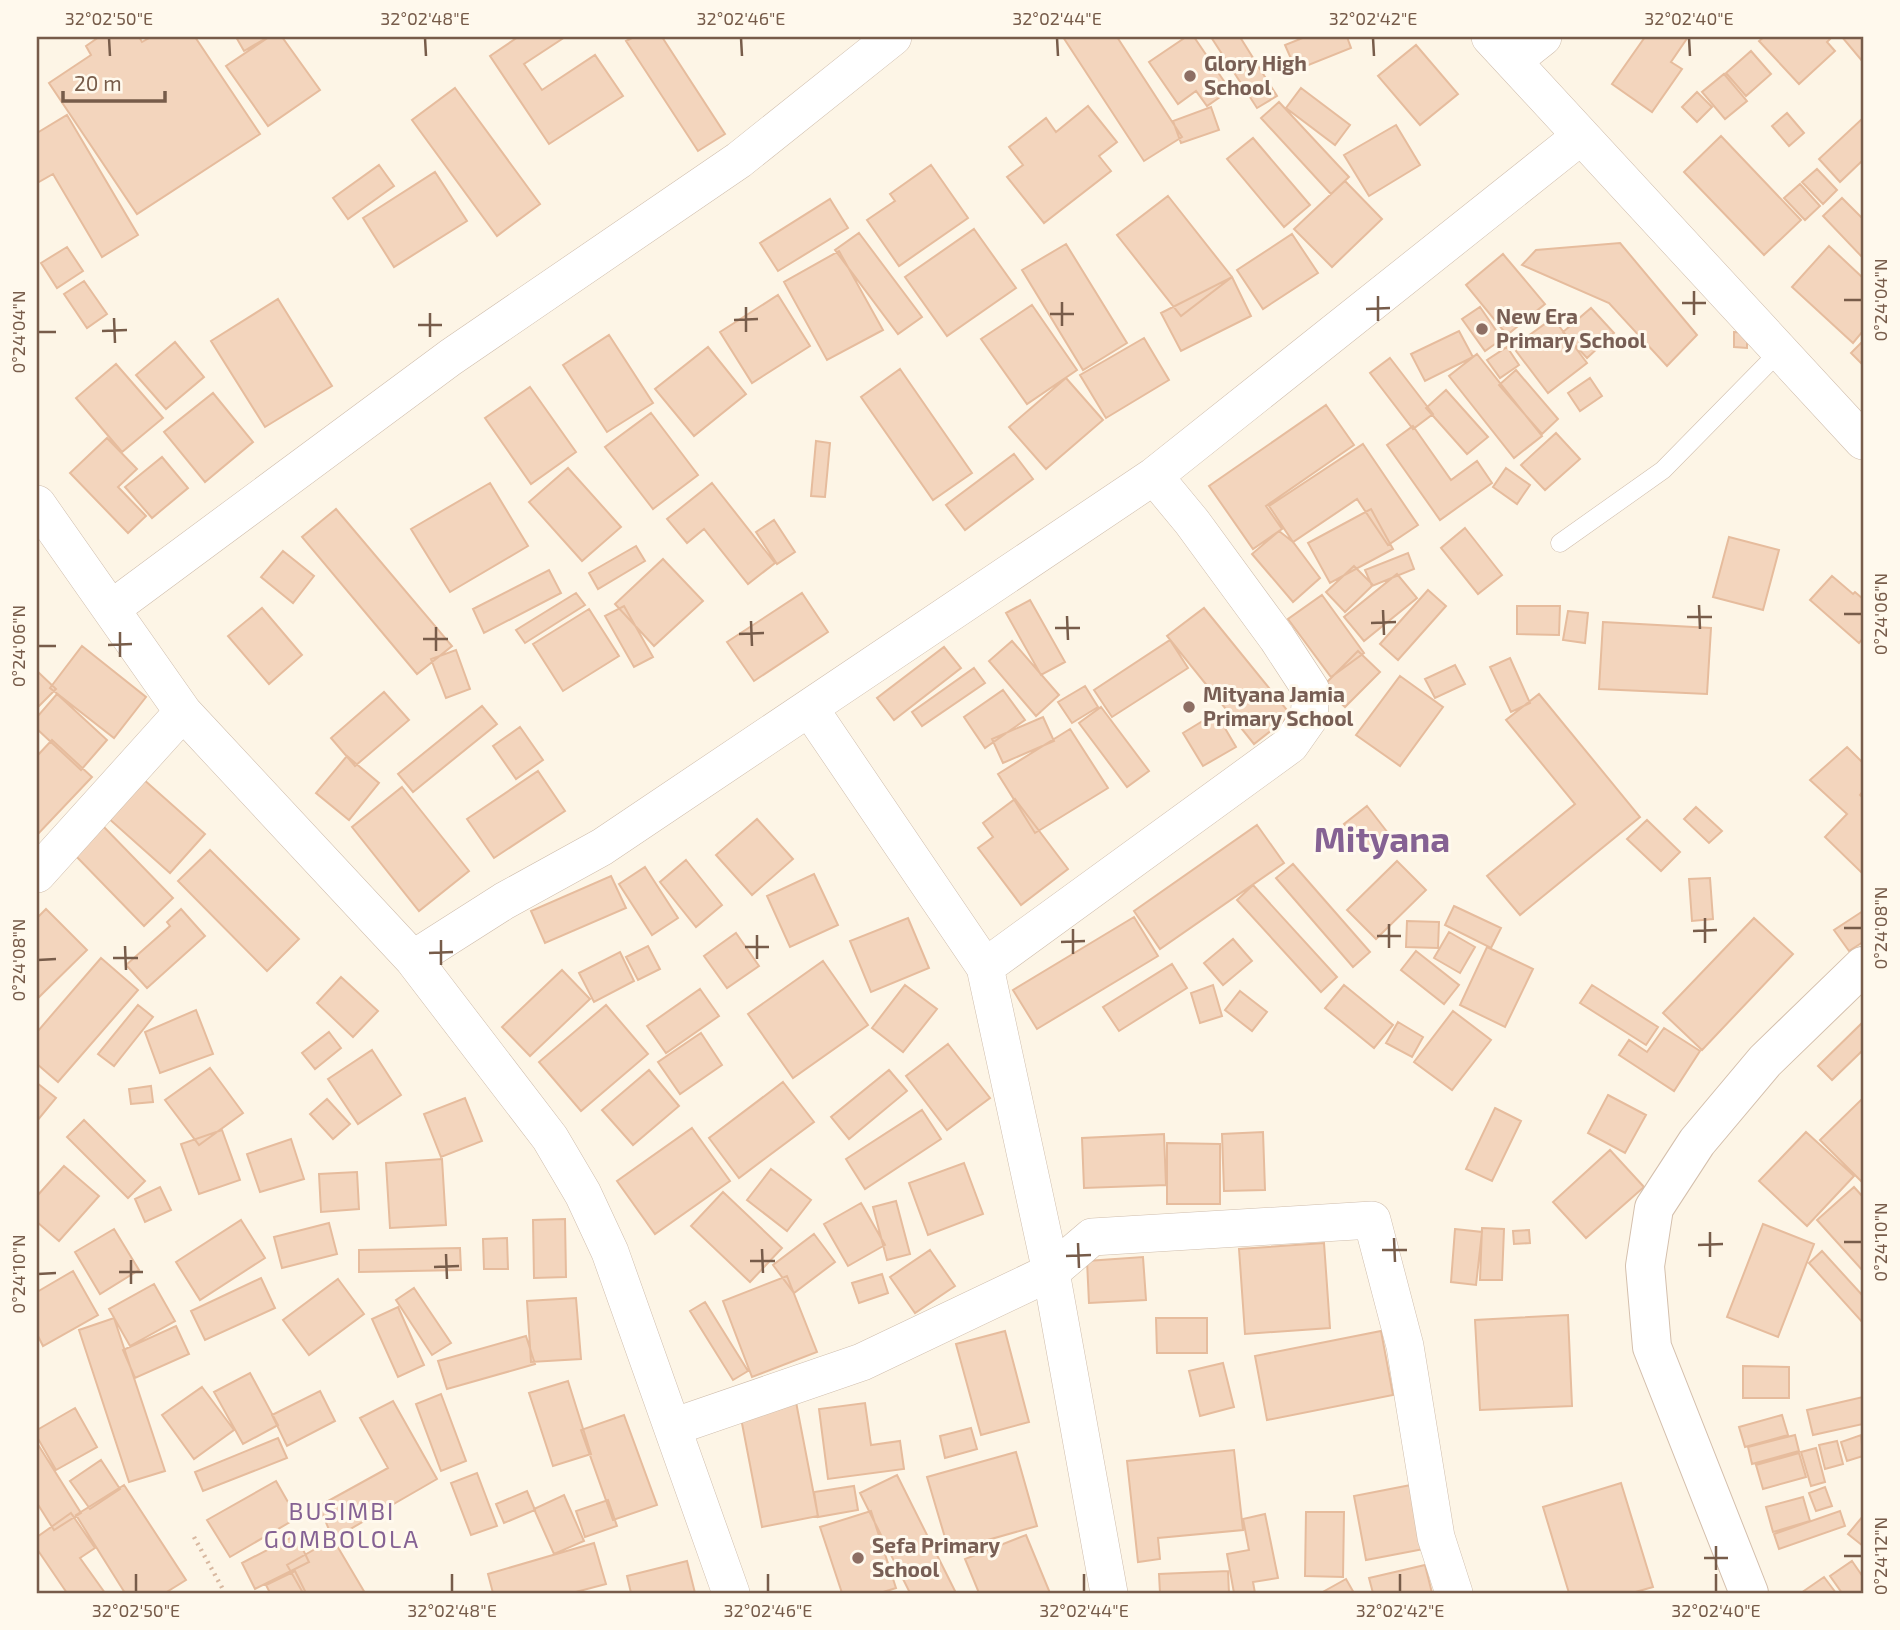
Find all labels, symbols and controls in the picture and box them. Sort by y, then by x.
text: 32°02'50"E [65,7,153,29]
text: 32°02'48"E [380,7,470,29]
text: 32°02'46"E [697,7,785,29]
text: 32°02'44"E [1012,7,1102,29]
text: 32°02'42"E [1329,7,1417,29]
text: 32°02'40"E [1644,7,1734,29]
place label: Glory High School [1204,50,1307,99]
scale bar [63,60,164,104]
marker: Glory High School [1182,68,1198,84]
text: 20 m [74,70,122,95]
text: 0°24'04"N [1869,258,1891,342]
text: 0°24'04"N [7,290,29,374]
place label: New Era Primary School [1496,303,1647,353]
marker: New Era Primary School [1474,321,1490,337]
text: 0°24'06"N [1869,573,1891,655]
text: 0°24'06"N [7,605,29,687]
place label: Mityana Jamia Primary School [1203,681,1354,731]
marker: Mityana Jamia Primary School [1181,699,1197,715]
district label: Mityana [1314,817,1450,860]
text: 0°24'08"N [1869,886,1891,970]
text: 0°24'08"N [7,918,29,1002]
text: 0°24'10"N [1869,1202,1891,1282]
text: 0°24'10"N [7,1234,29,1314]
district label: BUSIMBI GOMBOLOLA [264,1496,420,1553]
text: 0°24'12"N [1869,1517,1891,1595]
place label: Sefa Primary School [872,1532,1000,1581]
marker: Sefa Primary School [850,1550,866,1566]
text: 32°02'50"E [92,1599,180,1621]
text: 32°02'48"E [407,1599,497,1621]
text: 32°02'46"E [724,1599,812,1621]
text: 32°02'44"E [1039,1599,1129,1621]
text: 32°02'42"E [1356,1599,1444,1621]
text: 32°02'40"E [1671,1599,1761,1621]

